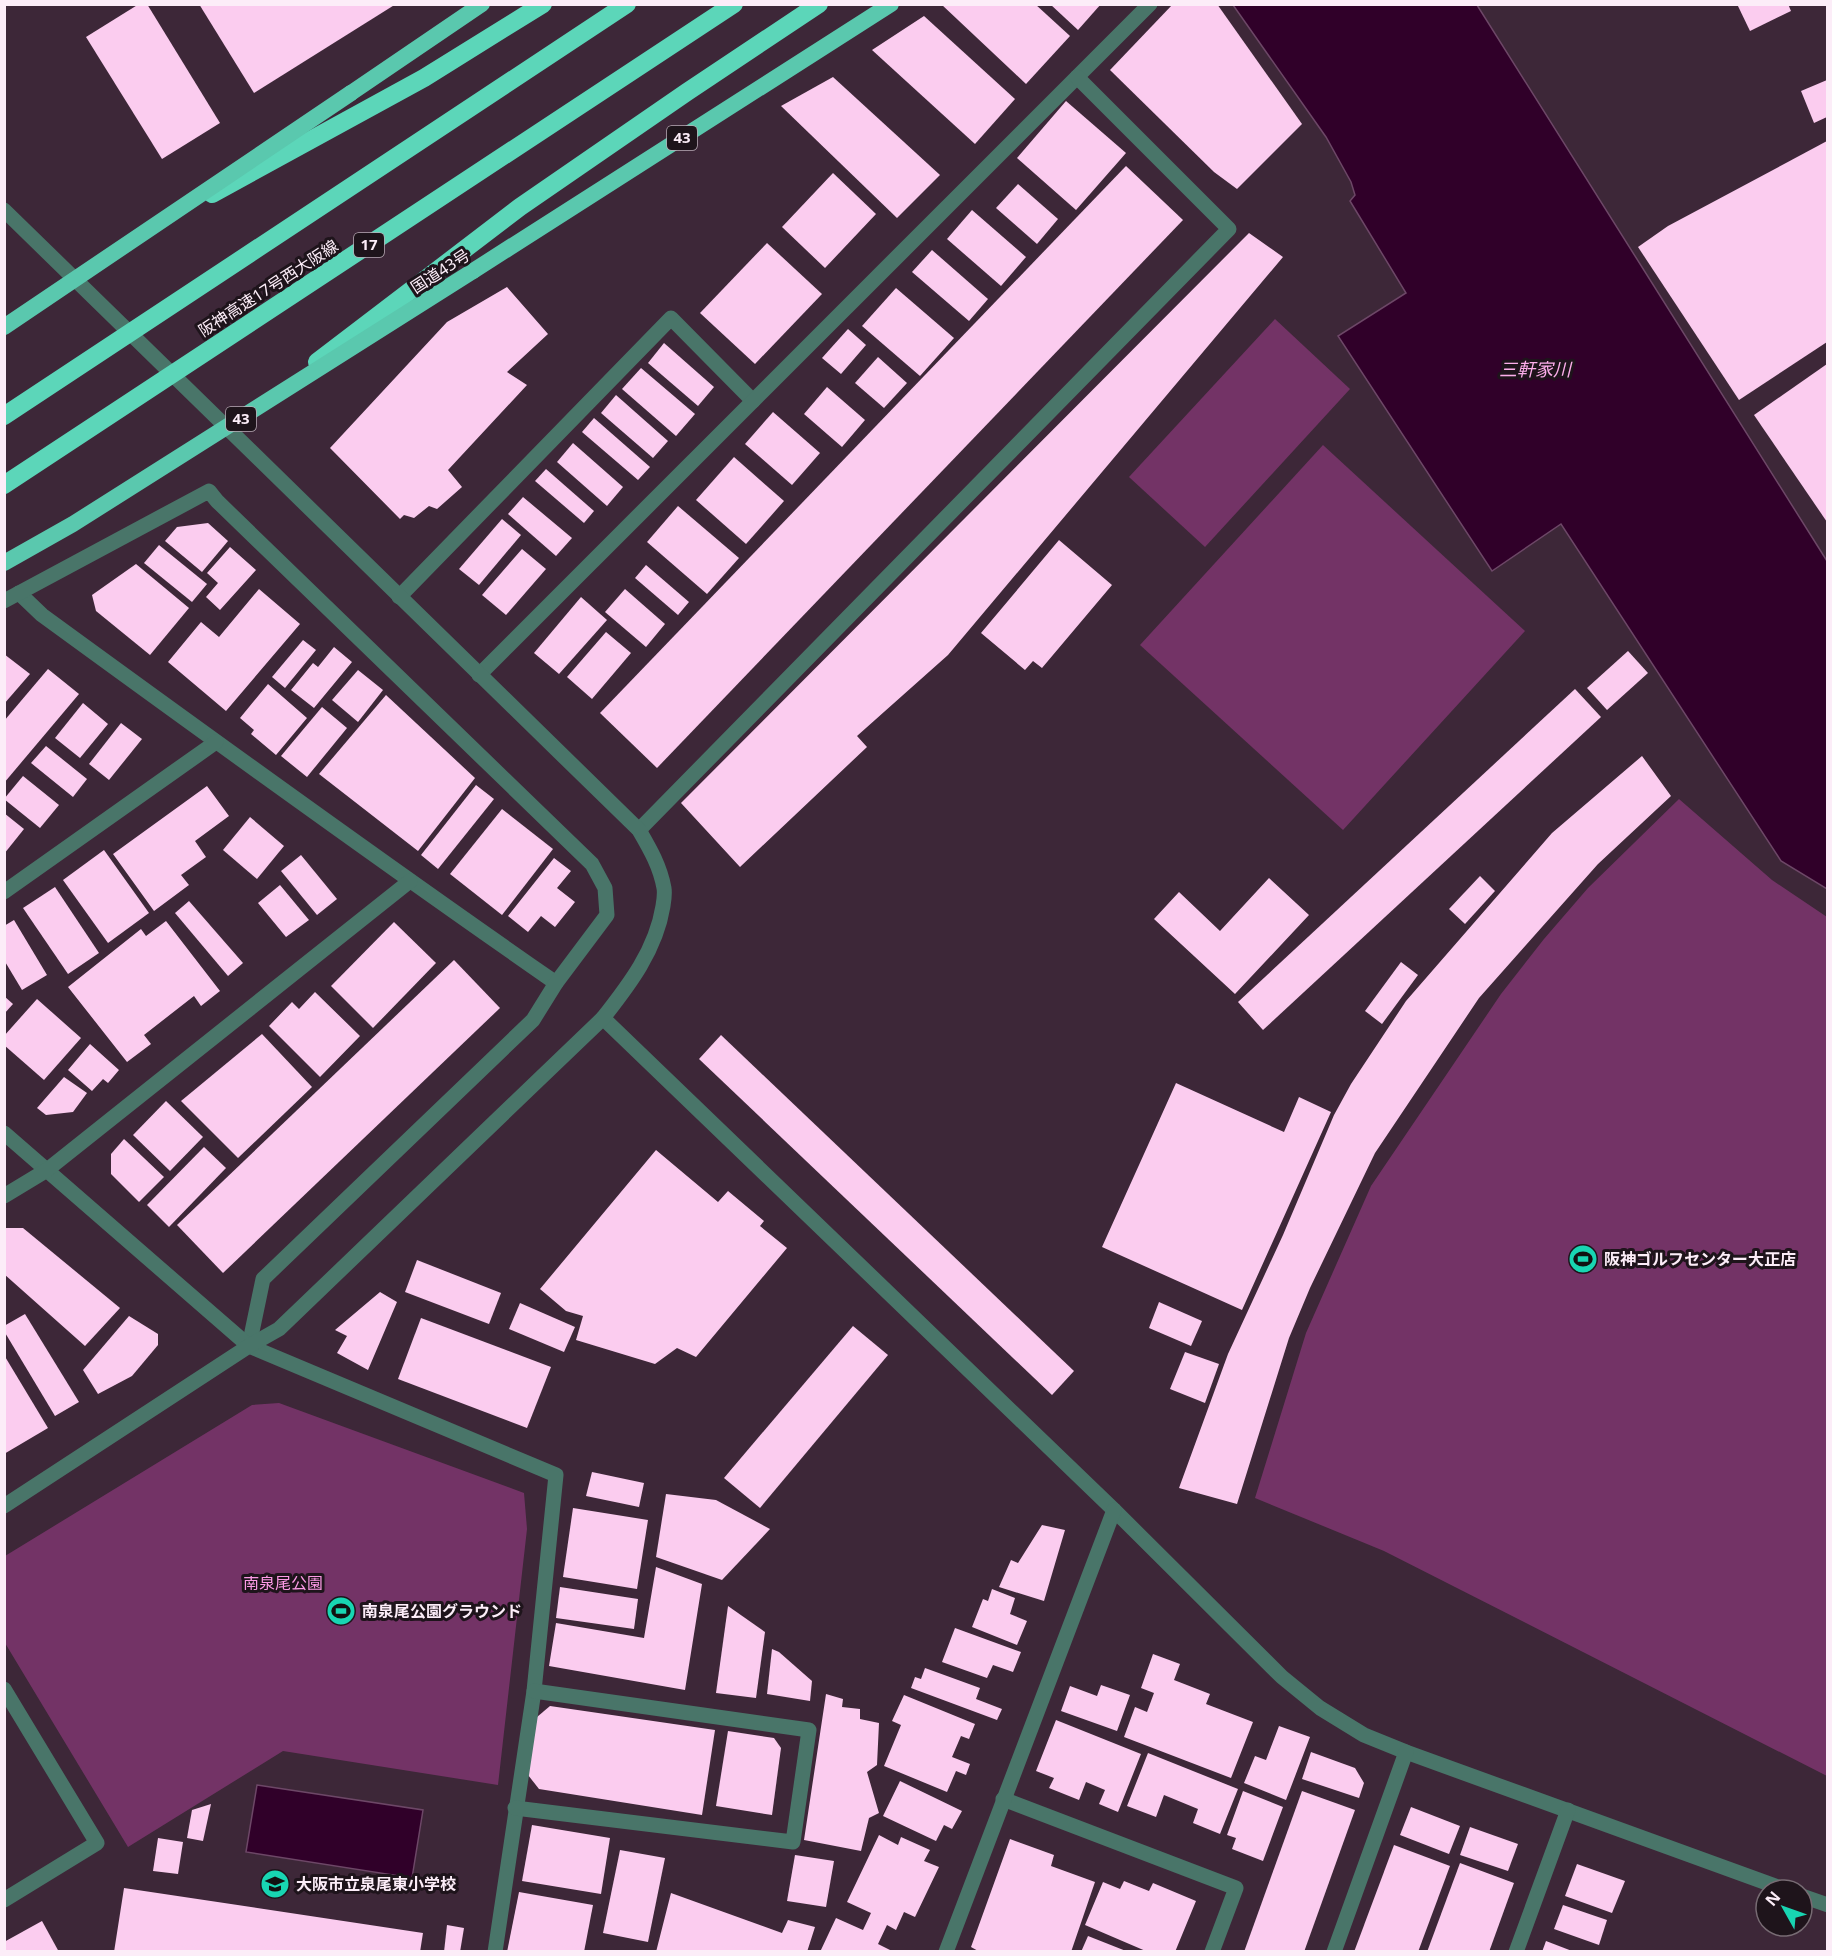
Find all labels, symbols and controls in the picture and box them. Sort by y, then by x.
road number: 43 [667,126,697,150]
road number: 17 [354,233,384,257]
street label: 阪神高速17号西大阪線 [194,235,342,341]
street label: 国道43号 [406,244,474,298]
water label: 三軒家川 [1499,357,1573,381]
road number: 43 [226,407,256,431]
sports icon: 阪神ゴルフセンター大正店 [1567,1243,1599,1275]
place label: 阪神ゴルフセンター大正店 [1604,1248,1796,1270]
park label: 南泉尾公園 [243,1572,323,1594]
sports icon: 南泉尾公園グラウンド [325,1595,357,1627]
place label: 南泉尾公園グラウンド [362,1600,522,1622]
school or university icon: 大阪市立泉尾東小学校 [259,1868,291,1900]
place label: 大阪市立泉尾東小学校 [296,1873,456,1895]
north arrow [1754,1878,1814,1938]
text: N [1760,1886,1785,1910]

